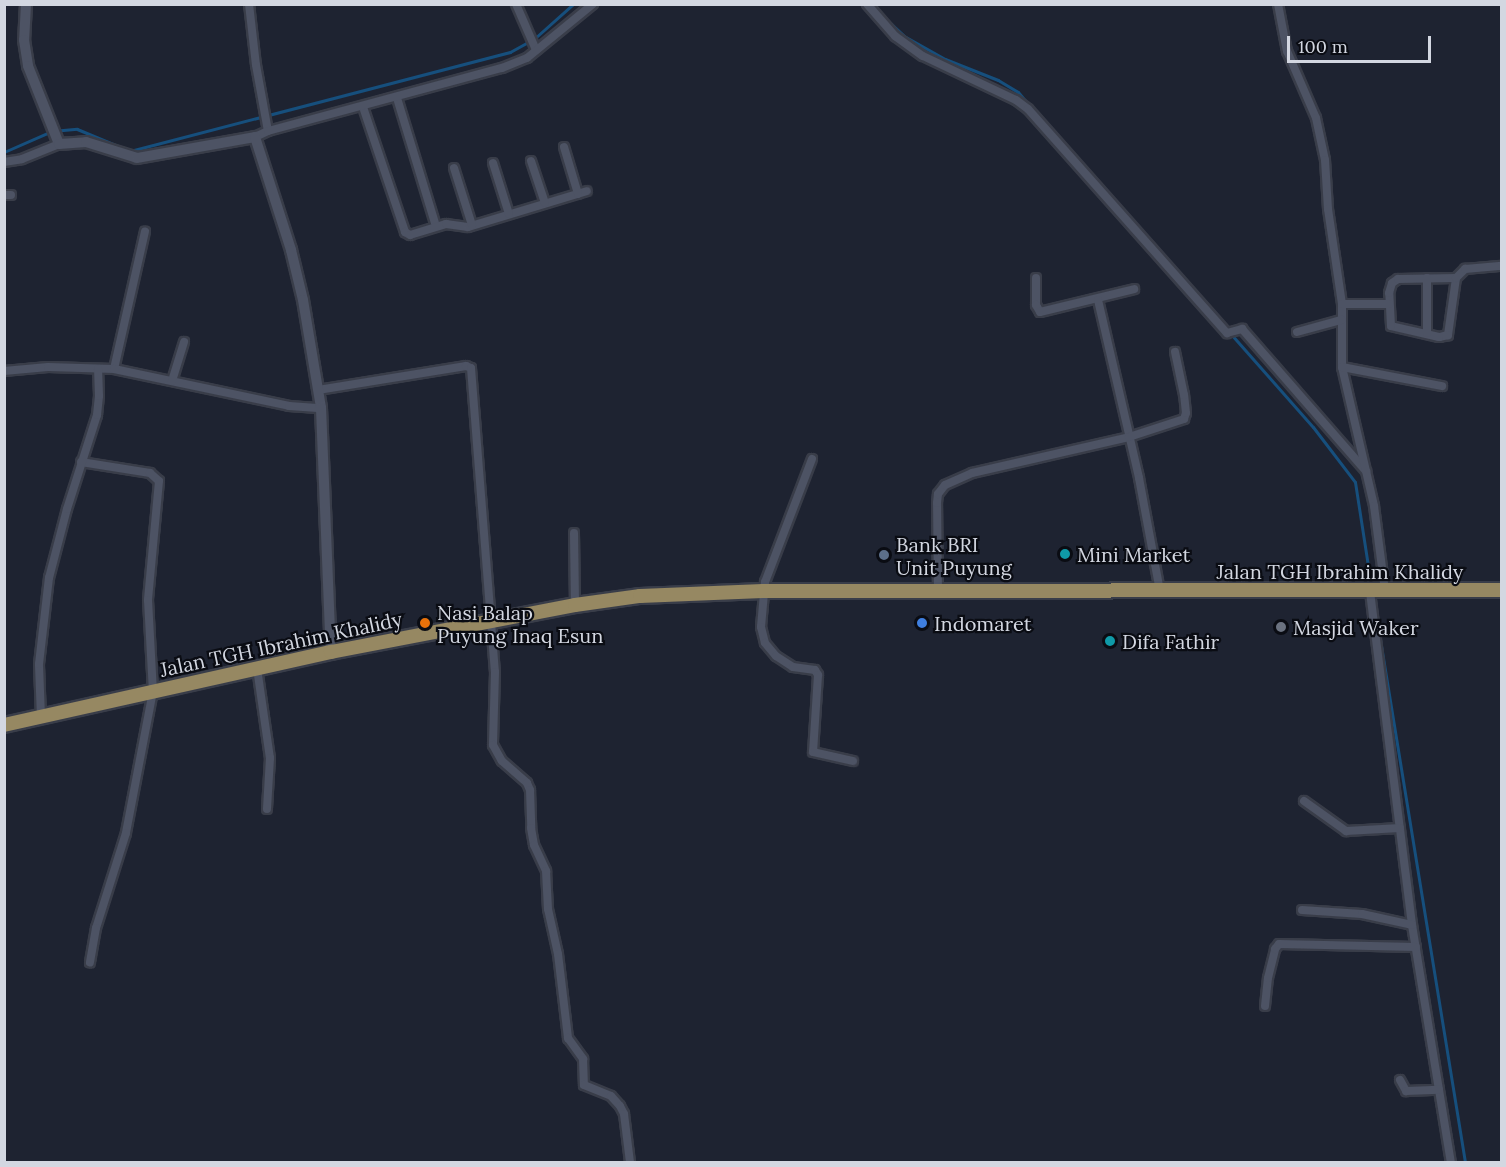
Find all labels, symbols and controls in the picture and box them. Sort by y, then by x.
scale bar [1290,24,1434,62]
text: 100 m [1298,35,1348,58]
place label: Bank BRI Unit Puyung [896,532,1012,579]
place label: Mini Market [1077,542,1190,566]
marker: Mini Market [1058,547,1072,561]
marker: Bank BRI Unit Puyung [877,548,891,562]
street label: Jalan TGH Ibrahim Khalidy [1217,559,1463,583]
place label: Nasi Balap Puyung Inaq Esun [437,600,603,647]
street label: Jalan TGH Ibrahim Khalidy [158,607,404,681]
place label: Indomaret [934,611,1031,635]
place label: Masjid Waker [1293,615,1419,639]
marker: Nasi Balap Puyung Inaq Esun [418,616,432,630]
marker: Indomaret [915,616,929,630]
marker: Masjid Waker [1274,620,1288,634]
place label: Difa Fathir [1122,629,1219,653]
marker: Difa Fathir [1103,634,1117,648]

